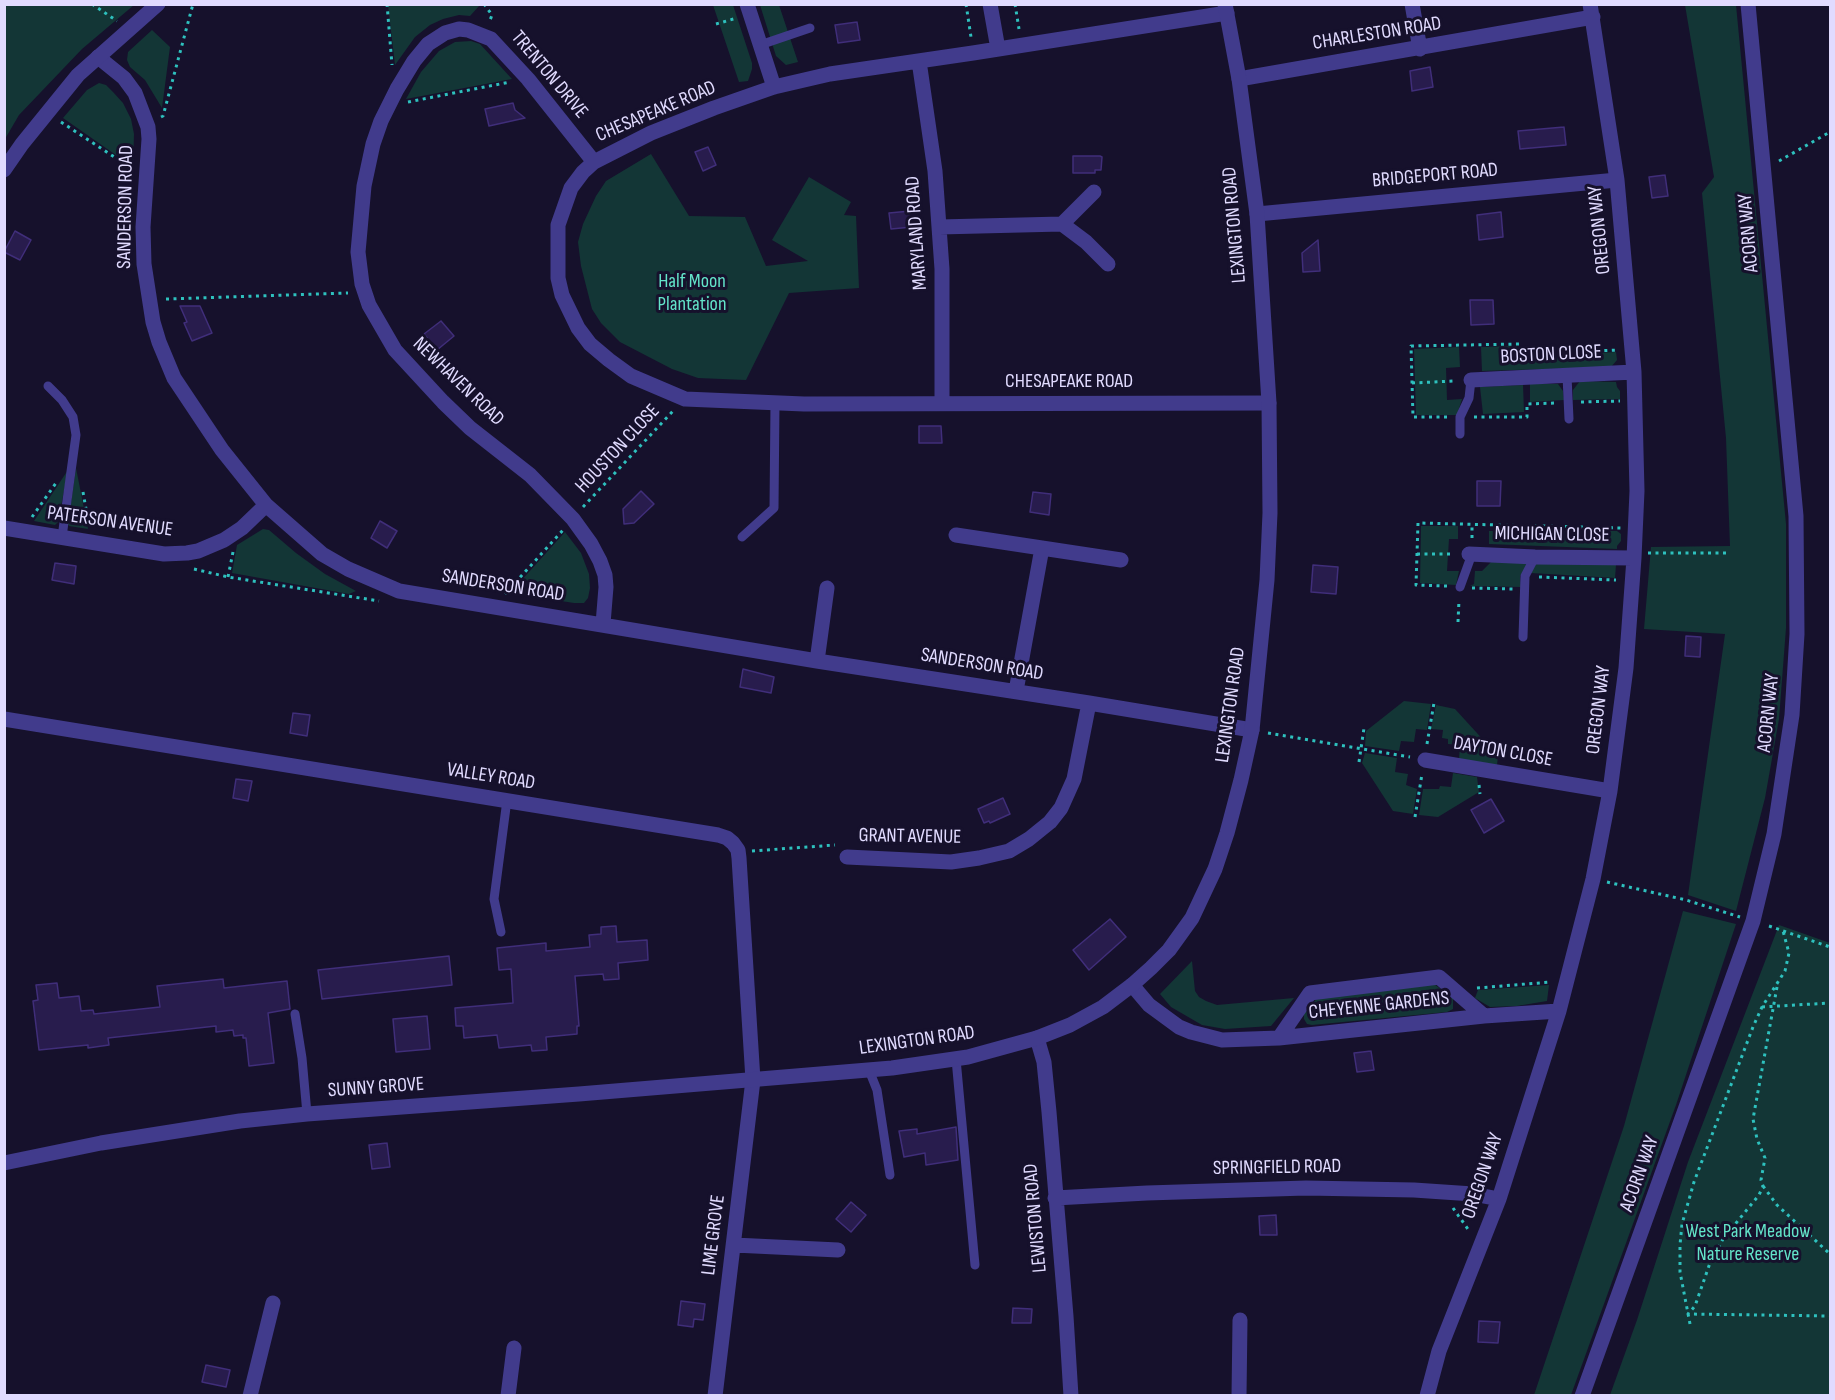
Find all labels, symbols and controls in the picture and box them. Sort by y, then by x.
street label: CHARLESTON ROAD [1311,12,1443,56]
street label: TRENTON DRIVE [505,26,593,124]
street label: CHESAPEAKE ROAD [592,76,720,148]
street label: SANDERSON ROAD [113,145,139,269]
street label: BRIDGEPORT ROAD [1371,159,1499,193]
street label: LEXINGTON ROAD [1218,166,1252,284]
street label: MARYLAND ROAD [901,175,933,291]
street label: OREGON WAY [1583,185,1617,275]
street label: ACORN WAY [1734,193,1764,273]
park label: Half Moon Plantation [658,270,726,317]
street label: NEWHAVEN ROAD [407,333,509,431]
street label: BOSTON CLOSE [1500,340,1602,370]
street label: CHESAPEAKE ROAD [1005,370,1133,394]
street label: HOUSTON CLOSE [571,400,665,498]
street label: PATERSON AVENUE [46,501,174,543]
street label: MICHIGAN CLOSE [1494,522,1610,548]
street label: SANDERSON ROAD [440,564,566,608]
street label: SANDERSON ROAD [919,643,1045,687]
street label: LEXINGTON ROAD [1211,646,1251,764]
street label: OREGON WAY [1582,664,1616,756]
street label: ACORN WAY [1753,672,1785,754]
street label: DAYTON CLOSE [1452,731,1554,773]
street label: VALLEY ROAD [445,758,537,796]
street label: GRANT AVENUE [858,824,962,850]
street label: CHEYENNE GARDENS [1308,987,1450,1025]
street label: LEXINGTON ROAD [858,1021,976,1061]
street label: SUNNY GROVE [327,1073,425,1103]
street label: OREGON WAY [1457,1130,1509,1222]
street label: ACORN WAY [1615,1133,1665,1215]
street label: SPRINGFIELD ROAD [1213,1155,1341,1181]
street label: LEWISTON ROAD [1019,1162,1053,1274]
street label: LIME GROVE [697,1193,731,1277]
park label: West Park Meadow Nature Reserve [1685,1220,1811,1267]

